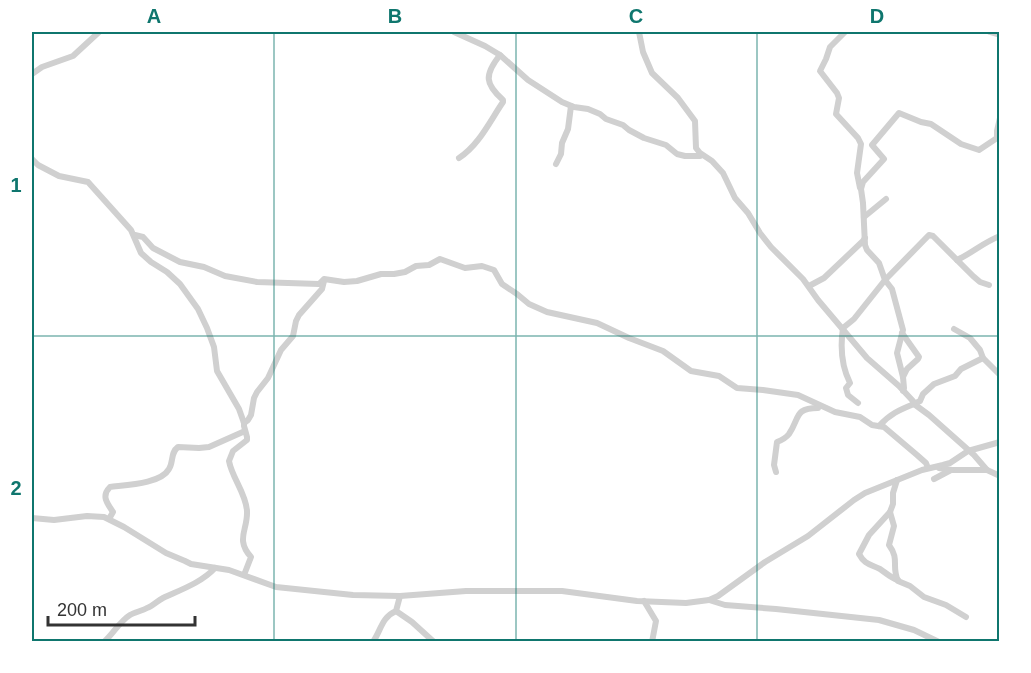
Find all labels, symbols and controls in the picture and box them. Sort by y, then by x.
text: A [147,5,161,27]
text: B [388,5,402,27]
text: C [629,5,643,27]
text: D [870,5,884,27]
text: 1 [10,174,22,196]
text: 2 [10,477,22,499]
scale bar [48,589,195,627]
text: 200 m [57,600,107,620]

